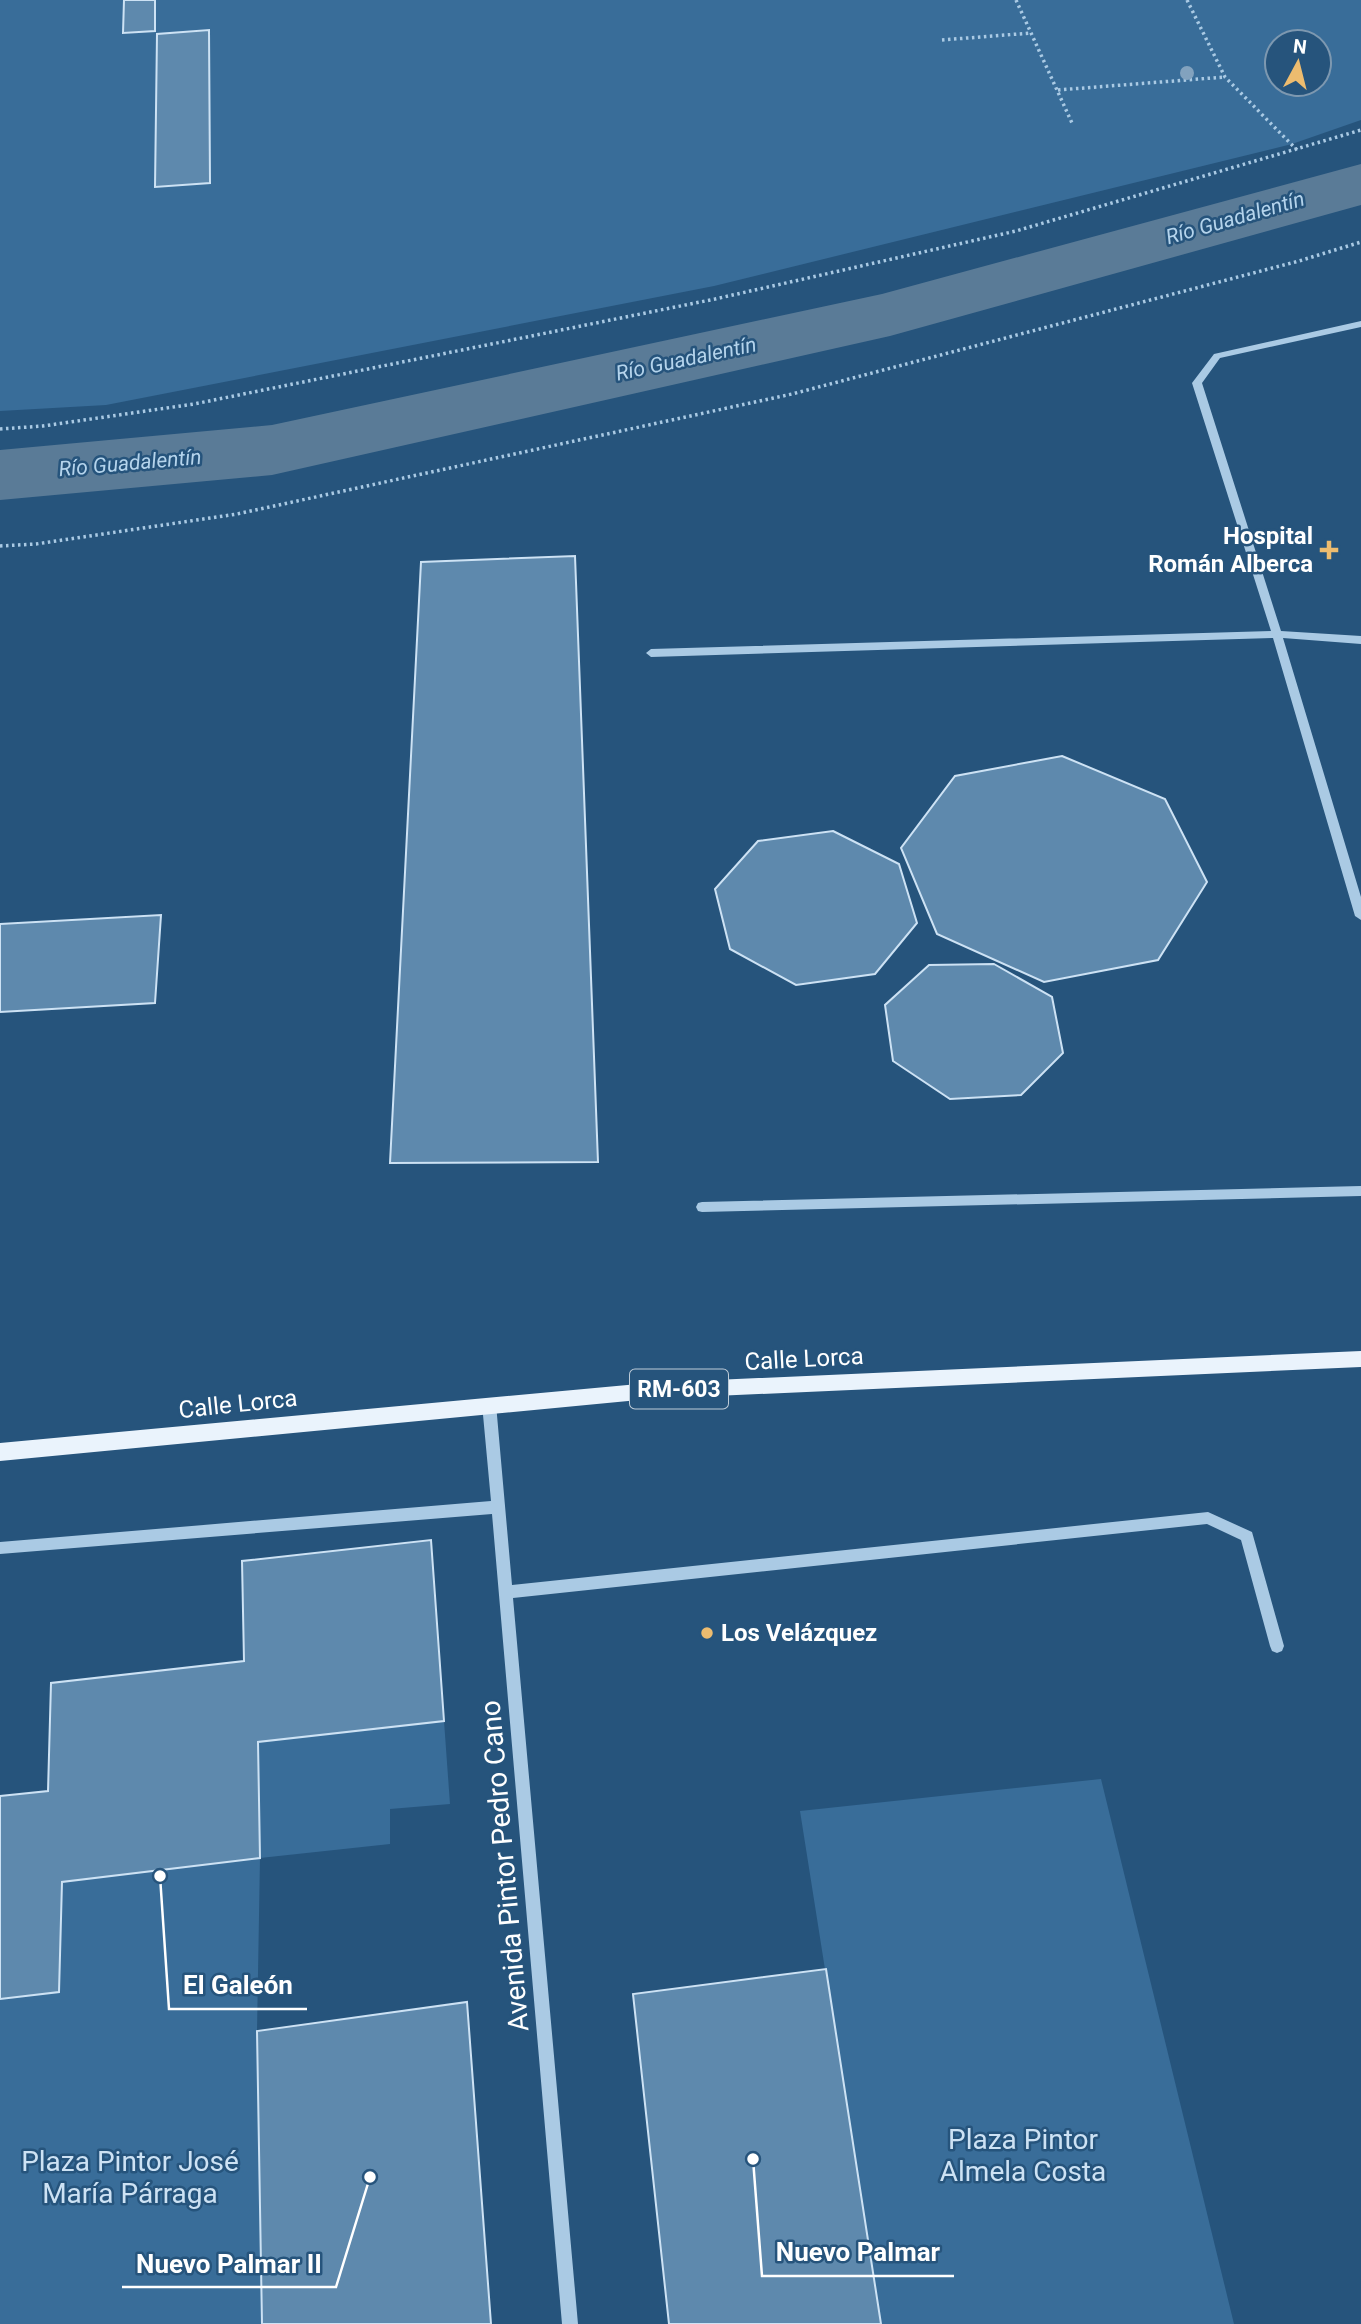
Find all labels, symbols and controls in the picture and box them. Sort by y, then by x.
north arrow [1263,28,1333,98]
text: N [1292,34,1308,59]
water label: Río Guadalentín [1163,187,1307,249]
water label: Río Guadalentín [614,332,758,386]
water label: Río Guadalentín [58,445,202,481]
place label: Hospital Román Alberca [1148,522,1313,578]
marker: Hospital Román Alberca [1319,540,1339,560]
street label: Calle Lorca [744,1342,864,1376]
road number: RM-603 [630,1370,728,1408]
street label: Calle Lorca [177,1384,299,1424]
place label: Los Velázquez [721,1619,877,1647]
marker: Los Velázquez [699,1625,715,1641]
street label: Avenida Pintor Pedro Cano [474,1699,535,2033]
callout: El Galeón [169,1962,307,2009]
text: El Galeón [183,1970,293,2000]
park label: Plaza Pintor Almela Costa [940,2123,1106,2188]
park label: Plaza Pintor José María Párraga [21,2145,239,2210]
callout: Nuevo Palmar [762,2229,954,2276]
text: Nuevo Palmar [776,2237,941,2267]
callout: Nuevo Palmar II [122,2240,336,2287]
text: Nuevo Palmar II [136,2249,322,2279]

